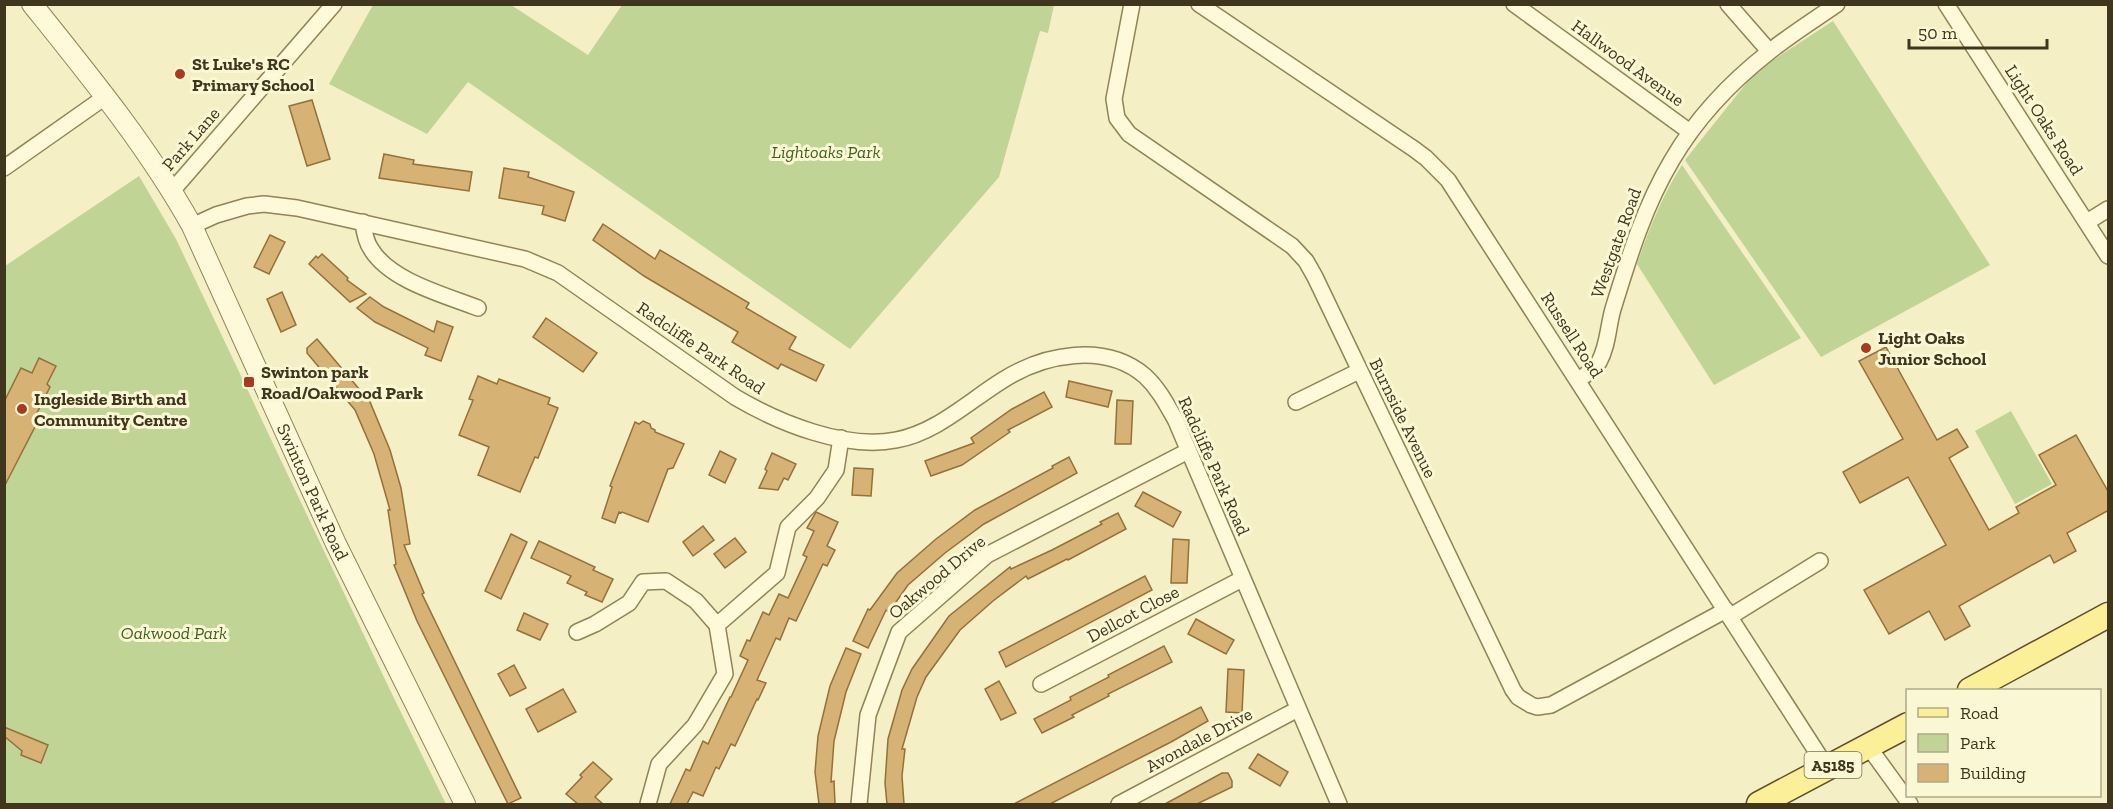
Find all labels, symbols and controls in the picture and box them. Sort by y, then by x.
scale bar [1909,12,2047,50]
street label: Hallwood Avenue [1567,15,1689,111]
text: 50 m [1918,22,1958,44]
place label: St Luke's RC Primary School [192,53,314,96]
street label: Light Oaks Road [2000,61,2088,179]
marker: St Luke's RC Primary School [173,67,187,81]
street label: Park Lane [157,103,225,175]
park label: Lightoaks Park [772,141,880,163]
street label: Westgate Road [1586,185,1646,301]
street label: Russell Road [1536,288,1608,382]
street label: Radcliffe Park Road [633,297,769,399]
place label: Light Oaks Junior School [1878,327,1986,370]
marker: Light Oaks Junior School [1859,341,1873,355]
street label: Burnside Avenue [1364,354,1442,482]
place label: Swinton park Road/Oakwood Park [261,361,423,404]
marker: Swinton park Road/Oakwood Park [242,375,256,389]
place label: Ingleside Birth and Community Centre [34,388,188,431]
street label: Radcliffe Park Road [1173,393,1255,539]
marker: Ingleside Birth and Community Centre [15,402,29,416]
street label: Swinton Park Road [272,420,353,564]
street label: Oakwood Drive [884,530,990,624]
street label: Dellcot Close [1083,581,1183,647]
park label: Oakwood Park [121,622,227,644]
legend [1906,689,2101,797]
text: Road [1960,702,1999,724]
street label: Avondale Drive [1142,703,1256,777]
text: Park [1960,732,1996,754]
road number: A5185 [1804,752,1862,778]
text: Building [1960,762,2026,784]

